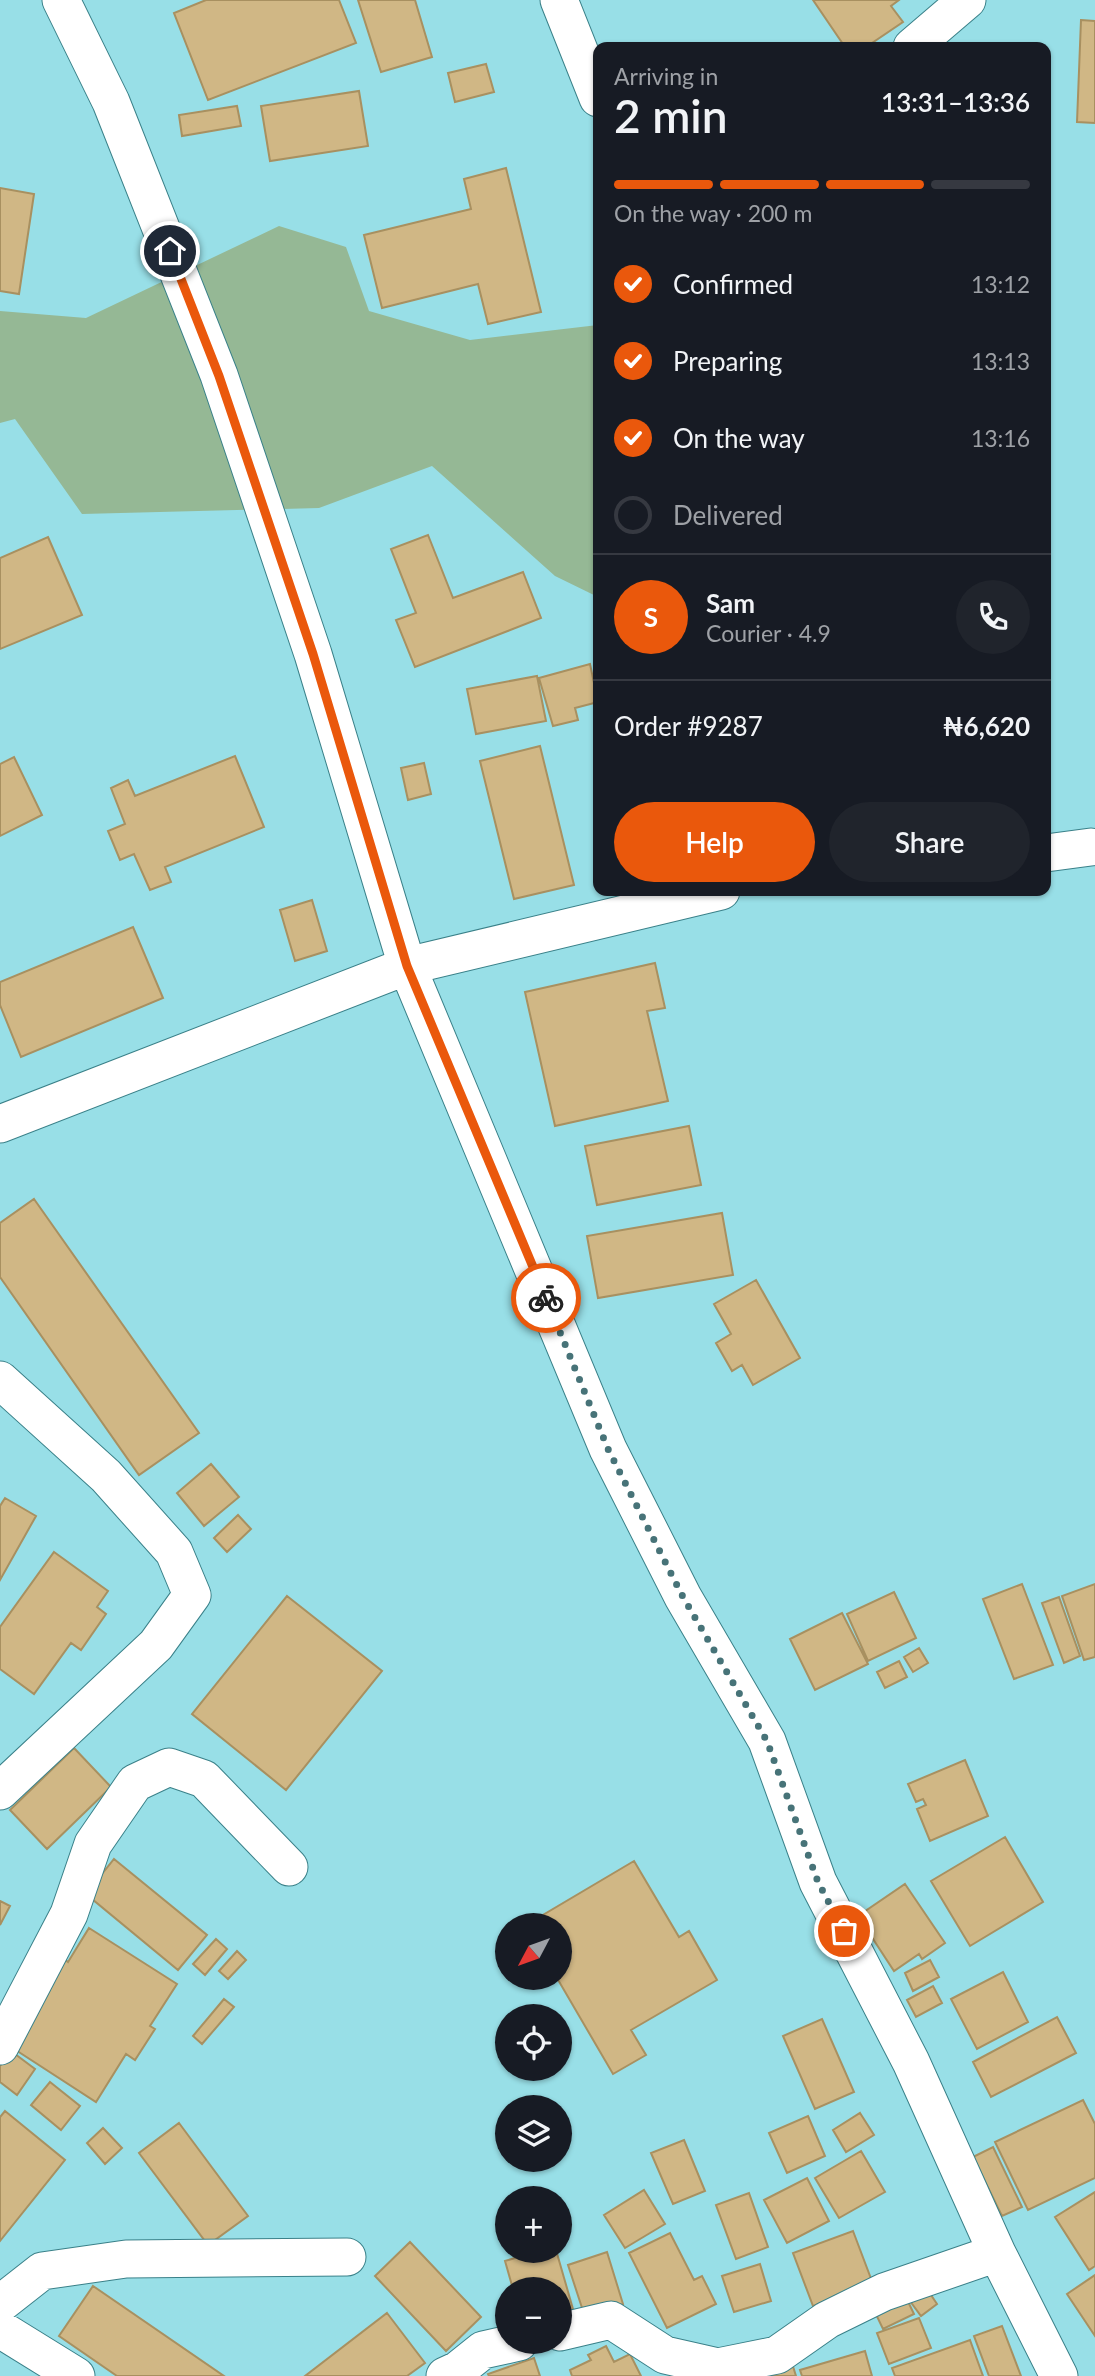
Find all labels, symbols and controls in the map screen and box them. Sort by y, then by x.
text: Arriving in [614,62,718,90]
text: 13:31–13:36 [881,86,1030,118]
text: 2 min [614,88,728,143]
text: On the way · 200 m [614,199,813,227]
pin [140,221,200,281]
icon: home [151,232,189,270]
icon: check [614,265,652,303]
text: Confirmed [673,268,793,300]
text: 13:12 [971,270,1030,298]
icon: check [614,342,652,380]
text: Preparing [673,345,782,377]
text: 13:13 [971,347,1030,375]
icon: check [614,419,652,457]
text: On the way [673,422,805,454]
text: 13:16 [971,424,1030,452]
text: Delivered [673,499,783,531]
button: phone [956,580,1030,654]
text: Sam [706,587,755,619]
text: S [644,601,658,633]
text: Courier · 4.9 [706,619,831,647]
text: Order #9287 [614,710,763,742]
text: ₦6,620 [943,710,1030,742]
button: Help [614,802,815,882]
button: Share [829,802,1030,882]
courier [511,1263,581,1333]
icon: bike [527,1279,565,1317]
pin [814,1901,874,1961]
icon: bag [825,1912,863,1950]
north arrow [495,1913,572,1990]
map controls [495,1913,572,2354]
button: locate [495,2004,572,2081]
button: layers [495,2095,572,2172]
button: + [495,2186,572,2263]
button: − [495,2277,572,2354]

